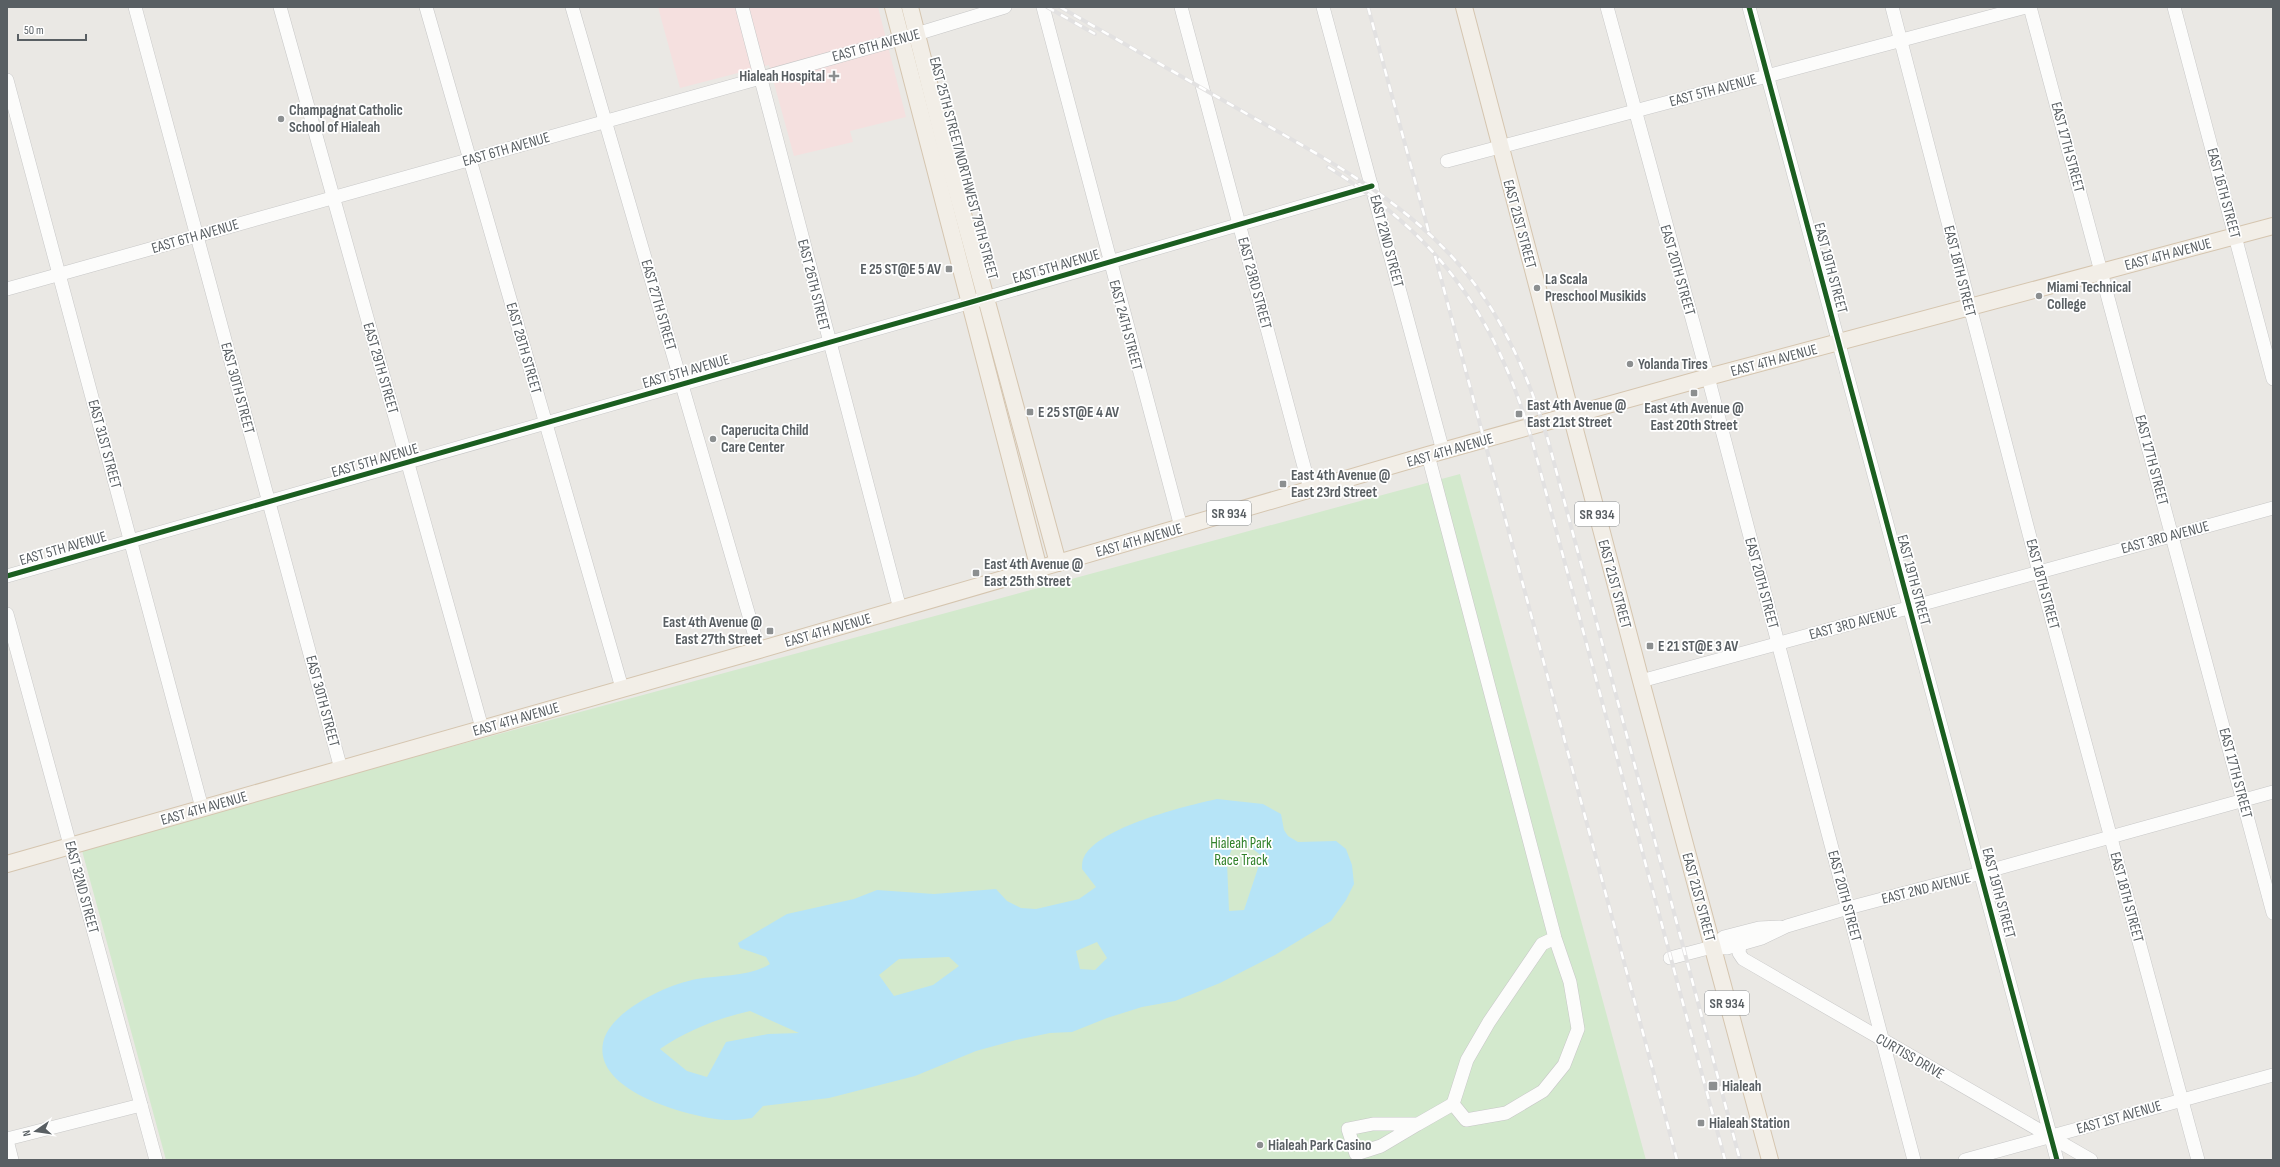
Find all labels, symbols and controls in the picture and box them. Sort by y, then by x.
scale bar [18,16,86,42]
text: 50 m [24,23,44,38]
street label: EAST 6TH AVENUE [830,25,922,66]
street label: EAST 25TH STREET/NORTHWEST 79TH STREET [925,55,1002,282]
place label: Hialeah Hospital [739,67,825,86]
marker: Hialeah Hospital [828,70,840,82]
street label: EAST 5TH AVENUE [1667,70,1759,111]
street label: EAST 17TH STREET [2046,100,2089,194]
place label: Champagnat Catholic School of Hialeah [289,101,403,137]
marker: Champagnat Catholic School of Hialeah [276,114,286,124]
street label: EAST 6TH AVENUE [460,128,552,171]
street label: EAST 16TH STREET [2202,146,2245,240]
street label: EAST 21ST STREET [1499,178,1541,271]
street label: EAST 22ND STREET [1365,193,1408,289]
street label: EAST 6TH AVENUE [149,215,241,258]
street label: EAST 19TH STREET [1809,221,1852,316]
street label: EAST 20TH STREET [1655,223,1700,318]
street label: EAST 18TH STREET [1939,224,1980,319]
street label: EAST 4TH AVENUE [2123,234,2214,275]
street label: EAST 23RD STREET [1233,235,1276,331]
street label: EAST 26TH STREET [793,237,834,333]
street label: EAST 5TH AVENUE [1010,245,1102,288]
street label: EAST 27TH STREET [636,257,681,353]
place label: E 25 ST@E 5 AV [860,260,942,279]
marker: E 25 ST@E 5 AV [944,264,954,274]
place label: La Scala Preschool Musikids [1545,270,1647,306]
street label: EAST 24TH STREET [1104,278,1147,372]
place label: Miami Technical College [2047,278,2131,314]
marker: La Scala Preschool Musikids [1532,283,1542,293]
marker: Miami Technical College [2034,291,2044,301]
street label: EAST 28TH STREET [501,300,546,396]
street label: EAST 29TH STREET [358,320,403,416]
street label: EAST 30TH STREET [216,340,259,436]
street label: EAST 4TH AVENUE [1729,340,1820,381]
street label: EAST 5TH AVENUE [640,350,732,393]
place label: Yolanda Tires [1638,355,1708,374]
marker: Yolanda Tires [1625,359,1635,369]
marker: East 4th Avenue @ East 20th Street [1689,388,1699,398]
place label: East 4th Avenue @ East 21st Street [1527,396,1627,432]
street label: EAST 31ST STREET [84,398,126,491]
place label: East 4th Avenue @ East 20th Street [1644,399,1744,435]
place label: E 25 ST@E 4 AV [1038,403,1120,422]
marker: E 25 ST@E 4 AV [1025,407,1035,417]
marker: East 4th Avenue @ East 21st Street [1514,409,1524,419]
street label: EAST 17TH STREET [2130,413,2173,507]
place label: Caperucita Child Care Center [721,421,809,457]
street label: EAST 4TH AVENUE [1405,429,1496,472]
marker: Caperucita Child Care Center [708,434,718,444]
street label: EAST 5TH AVENUE [329,439,421,482]
place label: East 4th Avenue @ East 23rd Street [1291,466,1391,502]
marker: East 4th Avenue @ East 23rd Street [1278,479,1288,489]
road number: SR 934 [1207,501,1251,525]
road number: SR 934 [1575,502,1619,526]
street label: EAST 3RD AVENUE [2119,517,2211,558]
street label: EAST 4TH AVENUE [1094,519,1185,562]
street label: EAST 5TH AVENUE [17,527,109,570]
street label: EAST 19TH STREET [1892,533,1935,628]
street label: EAST 20TH STREET [1740,535,1783,631]
street label: EAST 18TH STREET [2021,537,2064,631]
street label: EAST 21ST STREET [1594,538,1636,631]
place label: East 4th Avenue @ East 25th Street [984,555,1084,591]
marker: East 4th Avenue @ East 25th Street [971,568,981,578]
street label: EAST 3RD AVENUE [1807,603,1899,644]
street label: EAST 4TH AVENUE [783,609,874,652]
place label: East 4th Avenue @ East 27th Street [663,613,762,649]
marker: East 4th Avenue @ East 27th Street [765,626,775,636]
place label: E 21 ST@E 3 AV [1658,637,1739,656]
marker: E 21 ST@E 3 AV [1645,641,1655,651]
street label: EAST 30TH STREET [301,653,344,749]
street label: EAST 4TH AVENUE [471,698,562,741]
street label: EAST 17TH STREET [2214,726,2257,820]
street label: EAST 4TH AVENUE [159,787,250,830]
park label: Hialeah Park Race Track [1210,834,1272,870]
street label: EAST 32ND STREET [60,839,103,935]
street label: EAST 19TH STREET [1977,846,2020,941]
street label: EAST 20TH STREET [1823,848,1866,944]
street label: EAST 18TH STREET [2105,850,2148,944]
street label: EAST 21ST STREET [1678,851,1720,944]
street label: EAST 2ND AVENUE [1880,868,1973,909]
road number: SR 934 [1705,991,1749,1015]
street label: CURTISS DRIVE [1872,1029,1947,1084]
place label: Hialeah [1722,1077,1761,1096]
marker: Hialeah [1707,1080,1719,1092]
street label: EAST 1ST AVENUE [2074,1096,2164,1139]
north arrow [16,1111,56,1151]
place label: Hialeah Station [1709,1114,1790,1133]
marker: Hialeah Station [1696,1118,1706,1128]
text: N [20,1129,34,1137]
place label: Hialeah Park Casino [1268,1136,1372,1155]
marker: Hialeah Park Casino [1255,1140,1265,1150]

